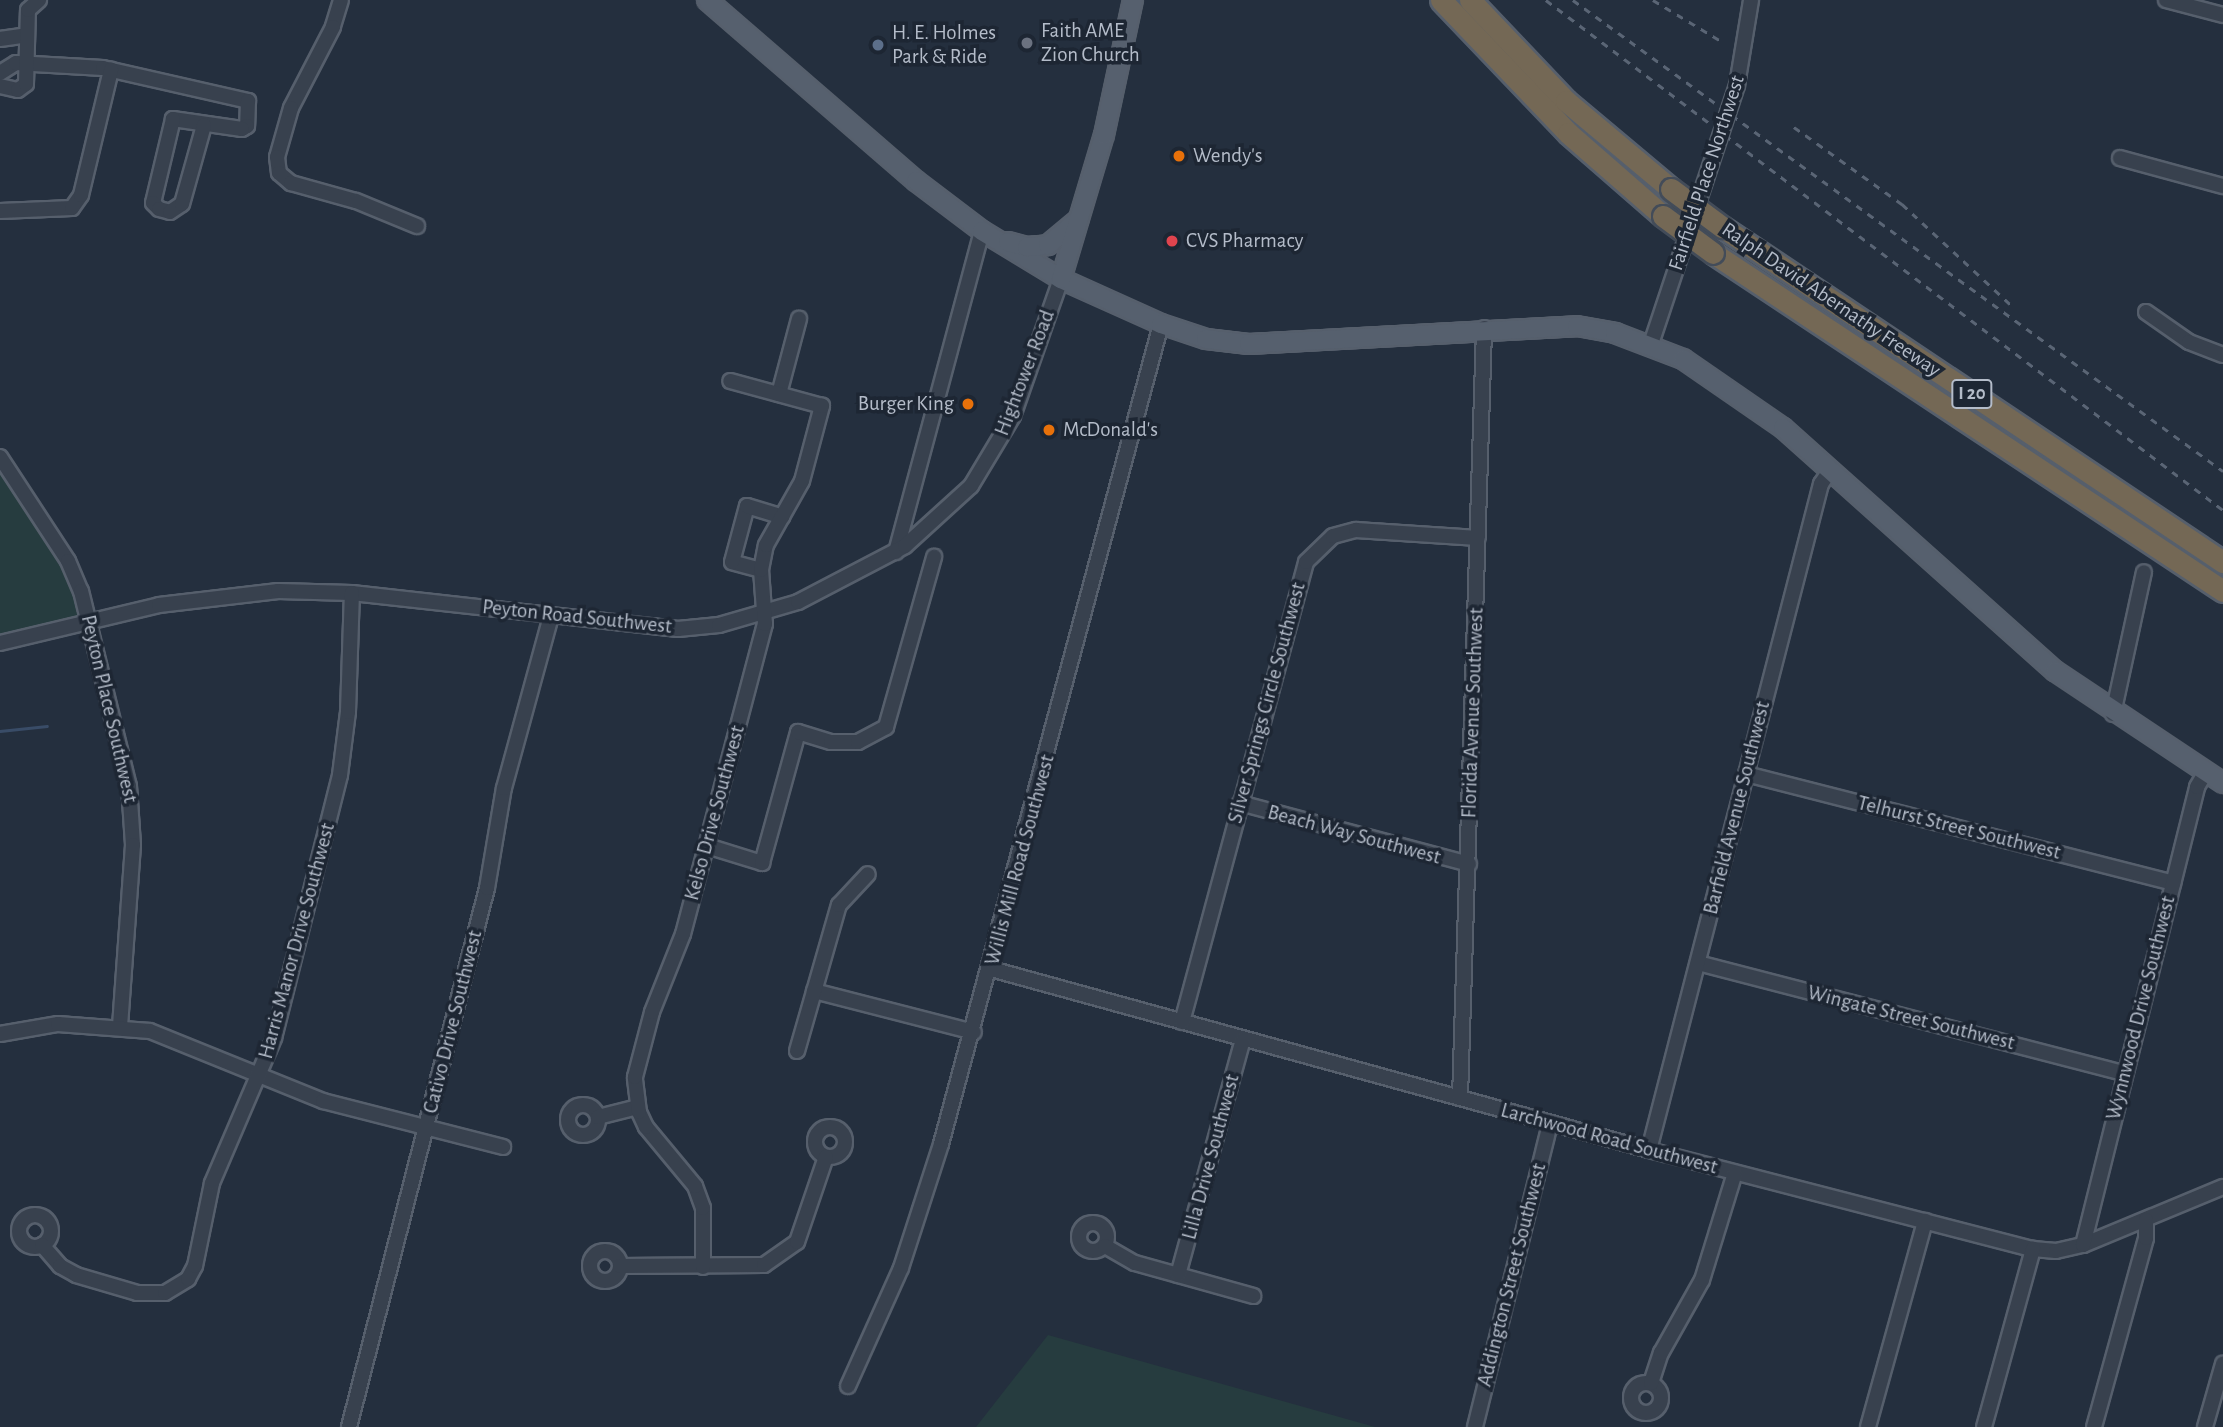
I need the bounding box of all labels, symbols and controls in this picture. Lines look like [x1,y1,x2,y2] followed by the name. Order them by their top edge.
[1041,18,1140,68] place label: Faith AME Zion Church
[892,20,996,70] place label: H. E. Holmes Park & Ride
[1019,35,1035,51] marker: Faith AME Zion Church
[870,37,886,53] marker: H. E. Holmes Park & Ride
[1663,72,1751,274] street label: Fairfield Place Northwest
[1193,143,1262,169] place label: Wendy's
[1171,148,1187,164] marker: Wendy's
[1717,217,1945,383] street label: Ralph David Abernathy Freeway
[1186,228,1303,254] place label: CVS Pharmacy
[1164,233,1180,249] marker: CVS Pharmacy
[989,307,1061,439] street label: Hightower Road
[1951,378,1993,410] road number: I 20
[858,391,954,417] place label: Burger King
[960,396,976,412] marker: Burger King
[1063,417,1158,443] place label: McDonald's
[1041,422,1057,438] marker: McDonald's
[1223,580,1311,826] street label: Silver Springs Circle Southwest
[481,595,673,639] street label: Peyton Road Southwest
[1457,607,1489,819] street label: Florida Avenue Southwest
[75,613,143,805] street label: Peyton Place Southwest
[1698,699,1776,917] street label: Barfield Avenue Southwest
[679,723,751,903] street label: Kelso Drive Southwest
[980,752,1060,968] street label: Willis Mill Road Southwest
[1855,791,2063,865] street label: Telhurst Street Southwest
[1265,800,1443,870] street label: Beach Way Southwest
[253,820,341,1062] street label: Harris Manor Drive Southwest
[2101,893,2181,1123] street label: Wynnwood Drive Southwest
[418,928,488,1116] street label: Cativo Drive Southwest
[1805,980,2017,1056] street label: Wingate Street Southwest
[1177,1072,1245,1242] street label: Lilla Drive Southwest
[1498,1098,1720,1180] street label: Larchwood Road Southwest
[1472,1161,1552,1389] street label: Addington Street Southwest

